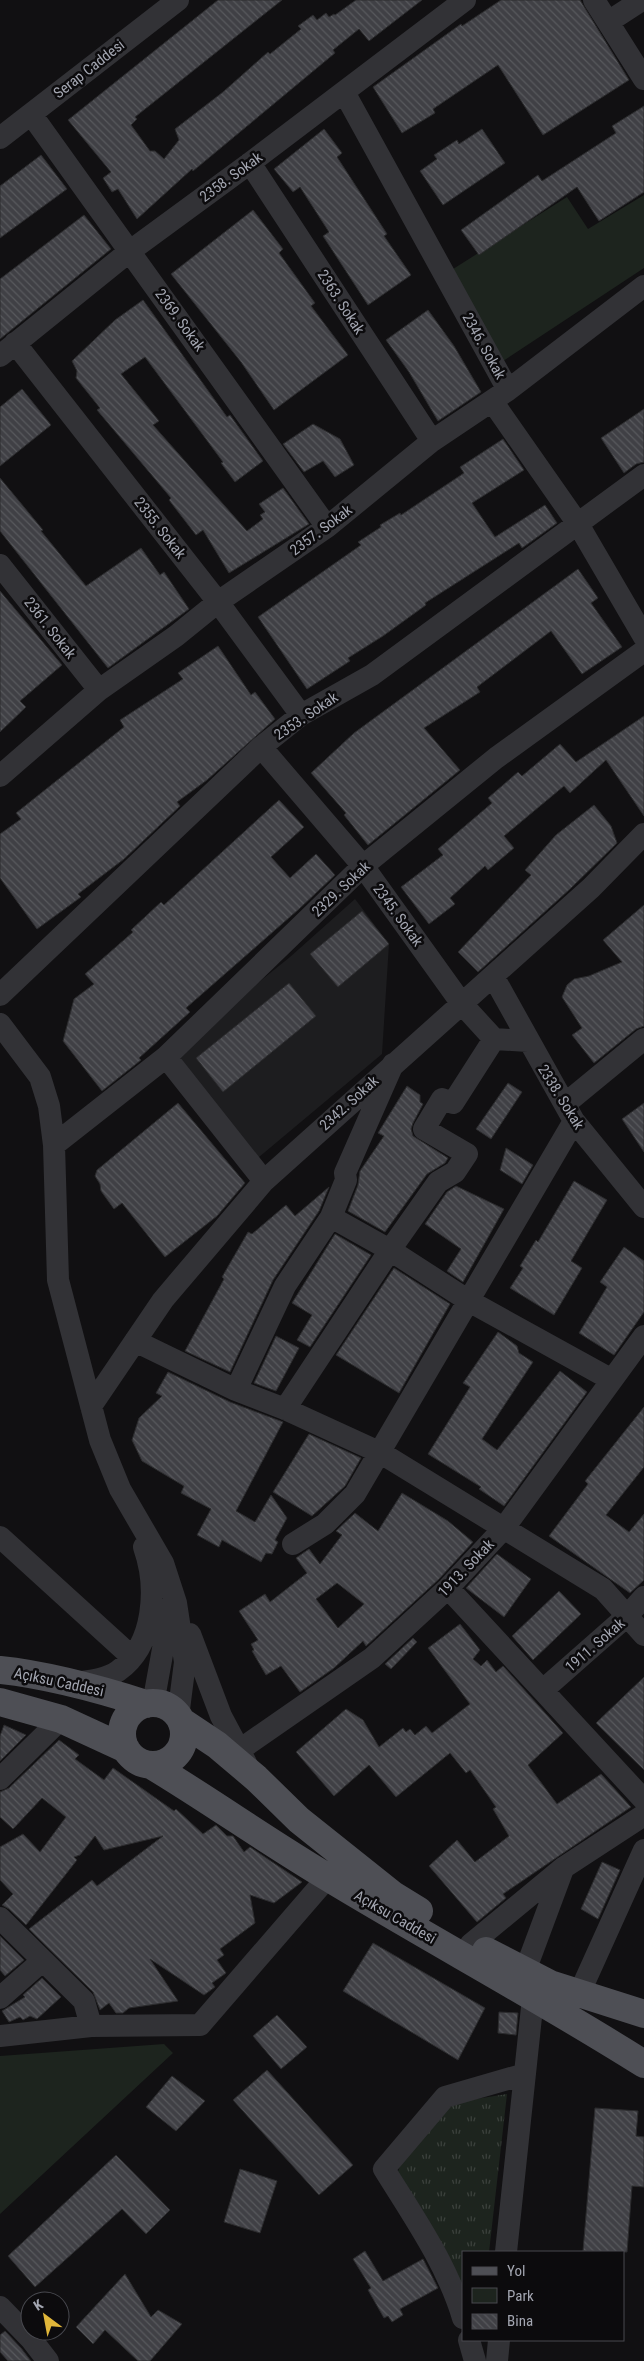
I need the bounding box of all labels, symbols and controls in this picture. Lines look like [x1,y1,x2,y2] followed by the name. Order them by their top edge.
[50,36,128,102] street label: Serap Caddesi
[196,148,266,206] street label: 2358. Sokak
[314,266,369,338] street label: 2363. Sokak
[151,285,209,355] street label: 2369. Sokak
[458,310,510,383] street label: 2346. Sokak
[130,494,190,563] street label: 2355. Sokak
[286,501,356,559] street label: 2357. Sokak
[20,594,80,663] street label: 2361. Sokak
[271,688,342,744] street label: 2353. Sokak
[308,857,374,920] street label: 2329. Sokak
[369,880,427,950] street label: 2345. Sokak
[534,1061,588,1133] street label: 2338. Sokak
[316,1072,382,1134] street label: 2342. Sokak
[434,1535,498,1601] street label: 1913. Sokak
[562,1614,629,1676] street label: 1911. Sokak
[12,1664,106,1700] street label: Açıksu Caddesi
[351,1886,439,1948] street label: Açıksu Caddesi
[462,2251,624,2341] legend
[507,2262,525,2280] text: Yol
[507,2287,534,2305] text: Park
[20,2291,70,2341] north arrow
[31,2296,46,2314] text: K
[507,2312,533,2330] text: Bina

